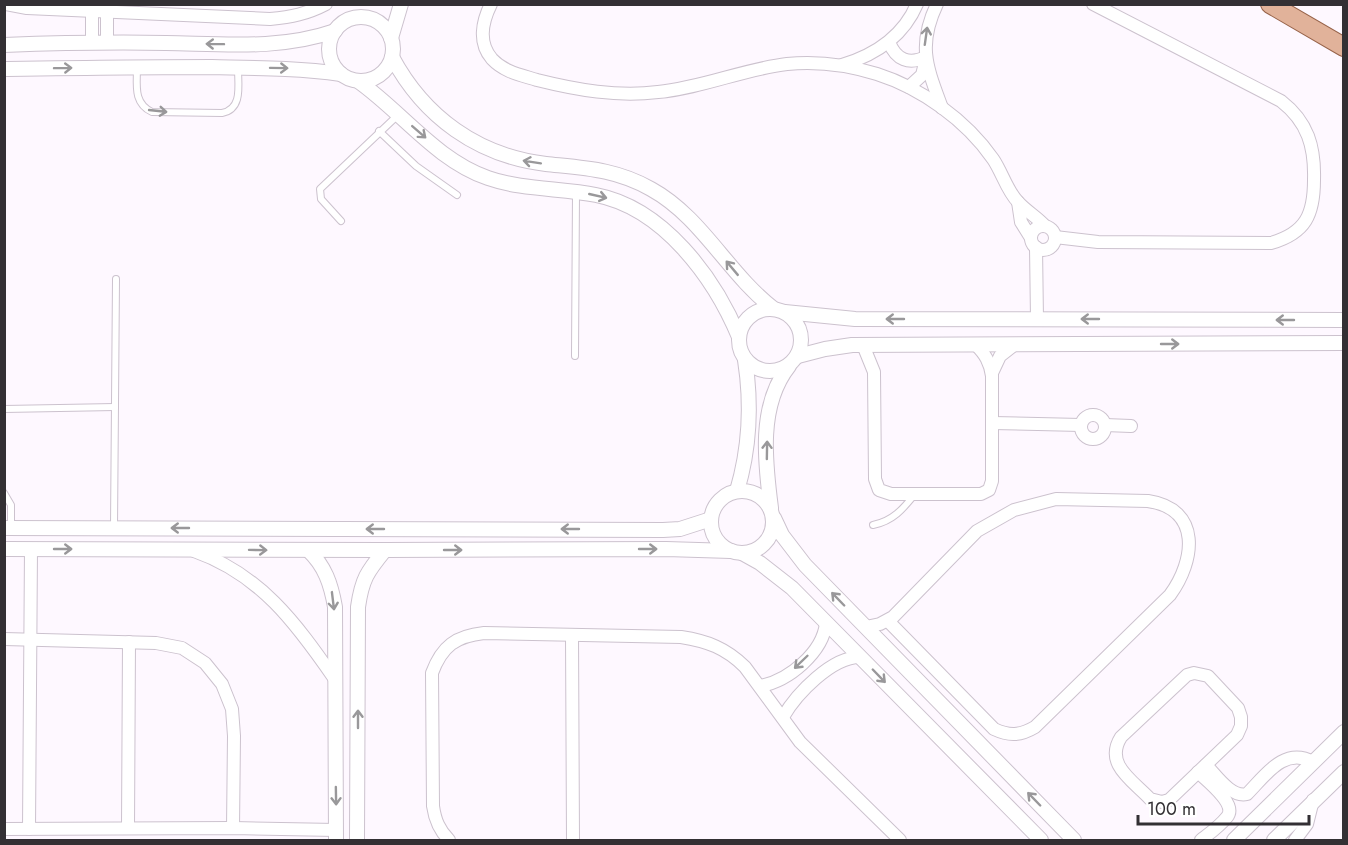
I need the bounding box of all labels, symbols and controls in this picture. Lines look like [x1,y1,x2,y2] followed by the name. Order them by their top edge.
[921,26,932,46] one-way arrow
[206,38,226,50] one-way arrow
[52,62,72,74] one-way arrow
[268,62,288,74] one-way arrow
[148,106,167,117] one-way arrow
[411,125,426,139] one-way arrow
[523,156,543,167] one-way arrow
[587,191,607,202] one-way arrow
[725,261,739,276] one-way arrow
[886,313,906,325] one-way arrow
[1081,313,1101,325] one-way arrow
[1276,314,1296,326] one-way arrow
[1160,338,1180,350] one-way arrow
[761,441,772,461] one-way arrow
[171,522,191,534] one-way arrow
[366,523,386,535] one-way arrow
[561,523,581,535] one-way arrow
[52,543,72,555] one-way arrow
[637,543,657,555] one-way arrow
[247,544,267,556] one-way arrow
[442,544,462,556] one-way arrow
[328,590,339,610] one-way arrow
[831,592,846,607] one-way arrow
[794,655,809,669] one-way arrow
[871,668,886,683] one-way arrow
[352,710,364,730] one-way arrow
[330,785,341,805] one-way arrow
[1138,788,1309,826] scale bar
[1026,791,1041,806] one-way arrow
[1147,796,1196,822] text: 100 m

